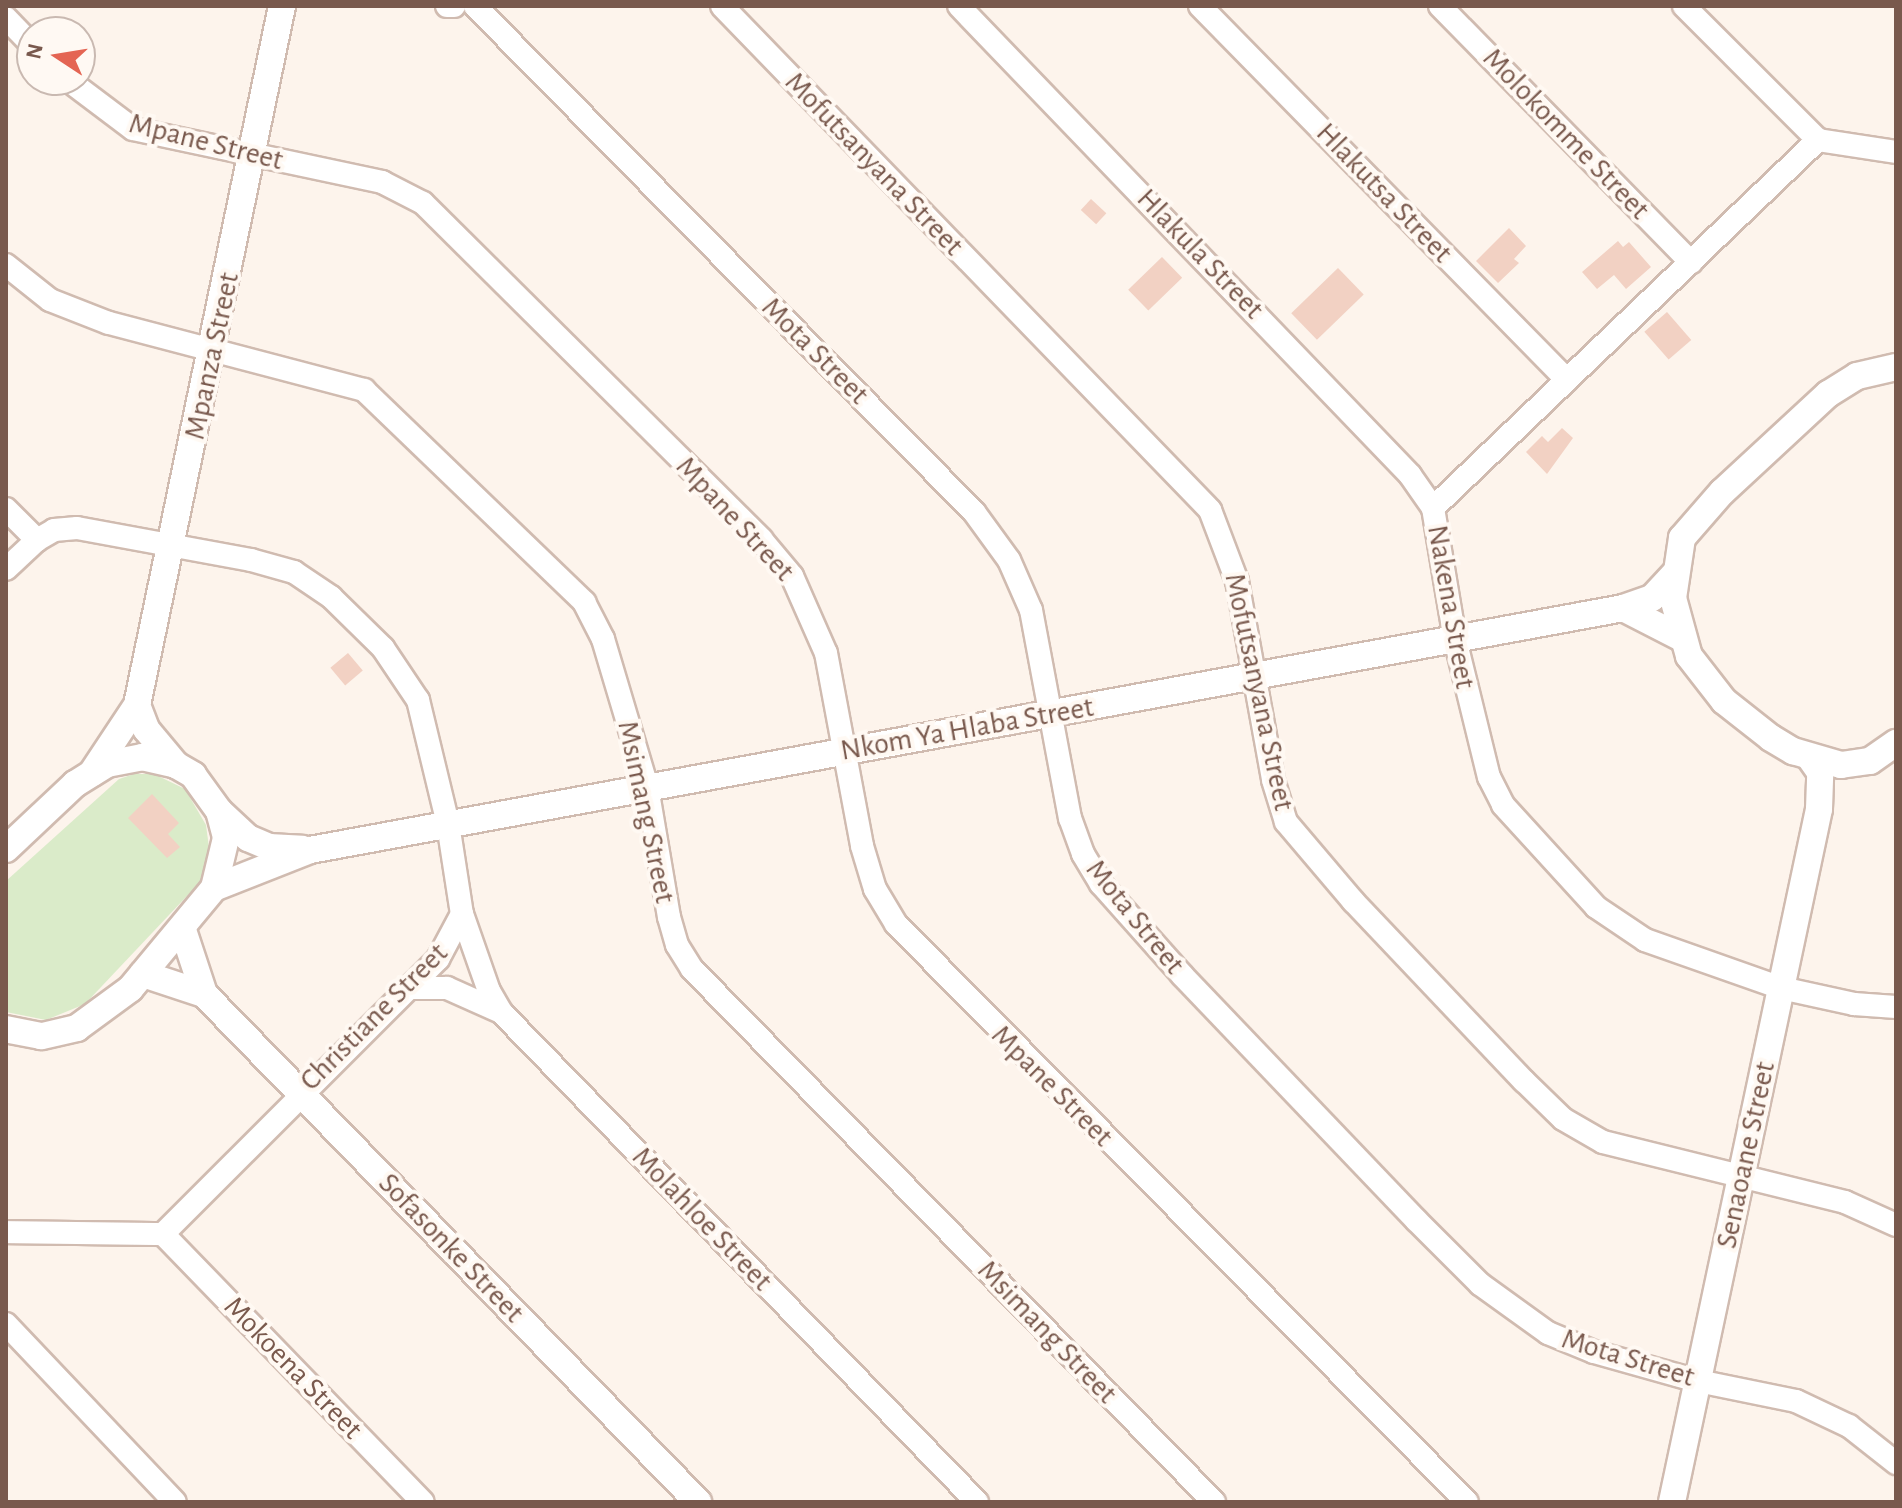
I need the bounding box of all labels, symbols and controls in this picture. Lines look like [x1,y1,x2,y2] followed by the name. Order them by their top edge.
[16,16,96,96] north arrow
[1475,41,1657,227] street label: Molokomme Street
[22,42,47,61] text: N
[777,65,971,263] street label: Mofutsanyana Street
[125,105,287,179] street label: Mpane Street
[1308,115,1460,271] street label: Hlakutsa Street
[1129,181,1271,327] street label: Hlakula Street
[177,269,247,443] street label: Mpanza Street
[754,290,876,412] street label: Mota Street
[668,449,802,589] street label: Mpane Street
[1419,522,1483,692] street label: Nakena Street
[1216,570,1302,814] street label: Mofutsanyana Street
[838,689,1096,769] street label: Nkom Ya Hlaba Street
[609,718,683,906] street label: Msimang Street
[1078,853,1192,981] street label: Mota Street
[293,936,455,1098] street label: Christiane Street
[984,1018,1120,1154] street label: Mpane Street
[1709,1058,1783,1252] street label: Senaoane Street
[624,1140,780,1298] street label: Molahloe Street
[371,1166,531,1330] street label: Sofasonke Street
[970,1253,1124,1411] street label: Msimang Street
[216,1289,370,1447] street label: Mokoena Street
[1557,1321,1699,1395] street label: Mota Street

